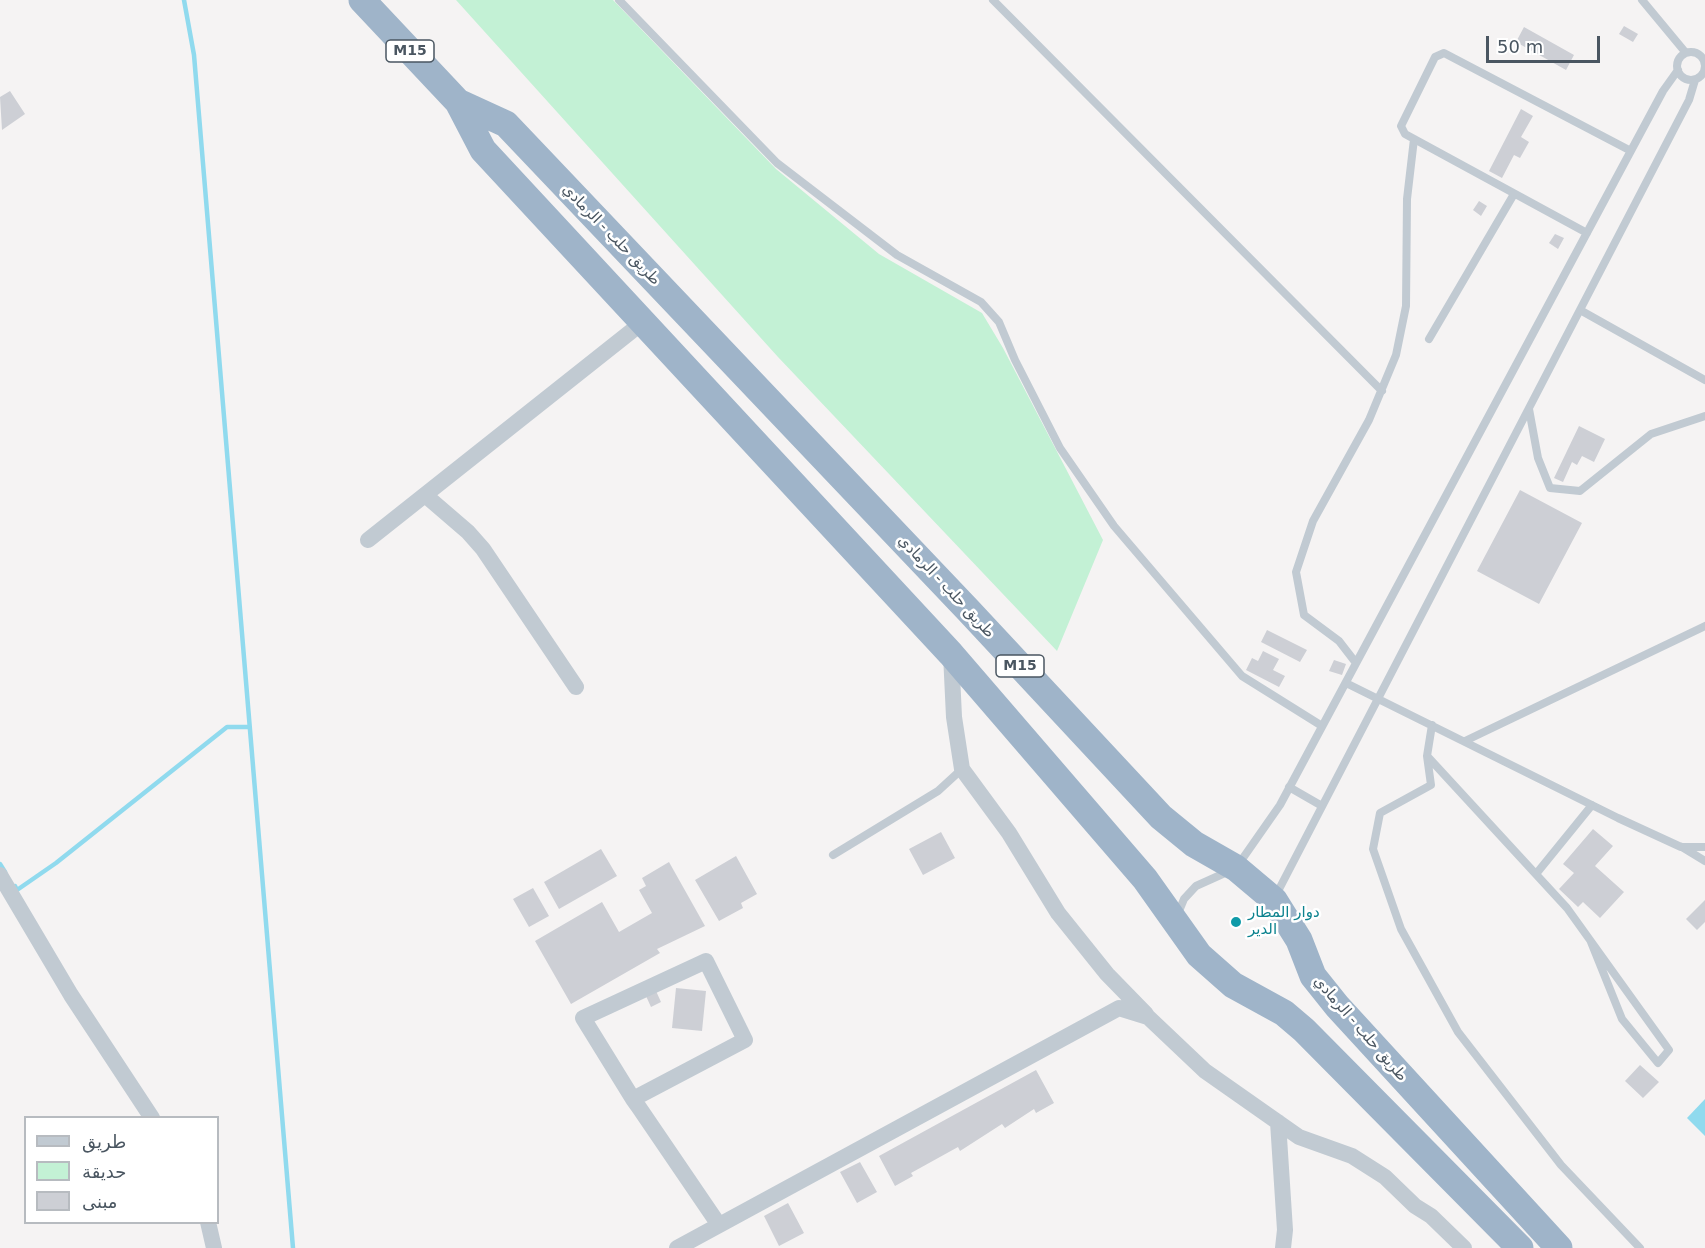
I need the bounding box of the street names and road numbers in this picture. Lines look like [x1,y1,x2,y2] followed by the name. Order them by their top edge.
[386,40,434,62] road number: M15
[558,181,664,289] street label: طريق حلب - الرمادي
[894,532,998,642] street label: طريق حلب - الرمادي
[996,655,1044,677] road number: M15
[1309,973,1411,1085] street label: طريق حلب - الرمادي

